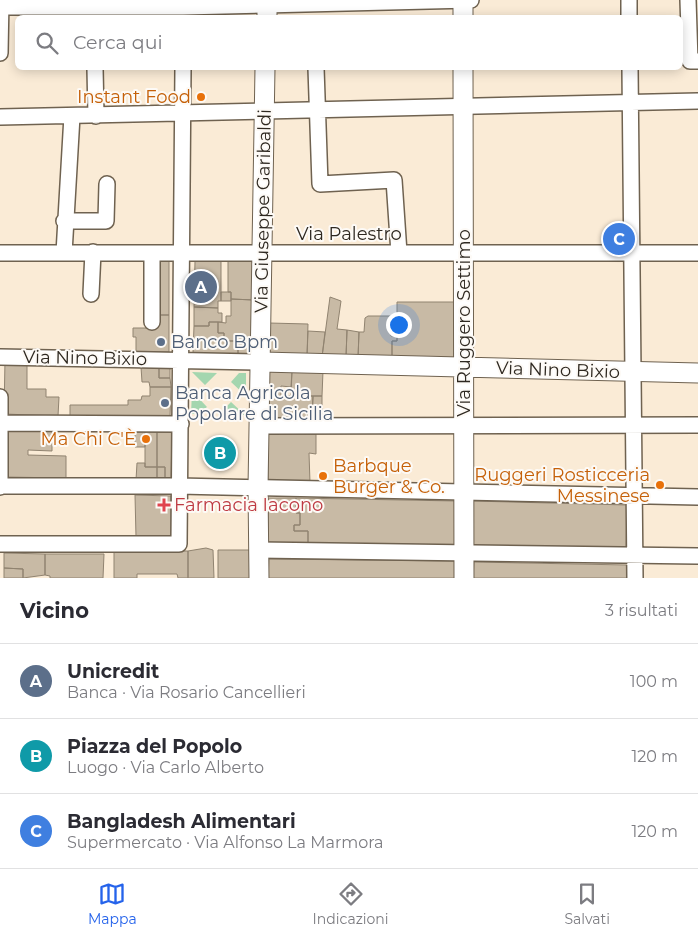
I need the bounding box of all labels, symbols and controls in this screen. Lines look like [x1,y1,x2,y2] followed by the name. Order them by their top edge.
[15,15,683,70] search box
[33,29,61,57] icon: search
[73,31,163,54] text: Cerca qui
[77,86,191,108] place label: Instant Food
[195,91,207,103] marker: Instant Food
[250,109,276,313] street label: Via Giuseppe Garibaldi
[603,220,635,258] pin: C
[296,223,402,245] street label: Via Palestro
[453,229,475,417] street label: Via Ruggero Settimo
[185,268,217,306] pin: A
[386,312,412,338] your location
[171,331,278,353] place label: Banco Bpm
[155,336,167,348] marker: Banco Bpm
[23,346,147,370] street label: Via Nino Bixio
[496,357,620,383] street label: Via Nino Bixio
[175,382,333,425] place label: Banca Agricola Popolare di Sicilia
[159,397,171,409] marker: Banca Agricola Popolare di Sicilia
[41,428,136,450] place label: Ma Chi C'È
[140,433,152,445] marker: Ma Chi C'È
[204,434,236,472] pin: B
[333,455,445,498] place label: Barbque Burger & Co.
[474,464,650,507] place label: Ruggeri Rosticceria Messinese
[317,470,329,482] marker: Barbque Burger & Co.
[654,479,666,491] marker: Ruggeri Rosticceria Messinese
[174,494,323,516] place label: Farmacia Iacono
[158,499,170,511] marker: Farmacia Iacono
[20,598,89,623] text: Vicino
[605,601,678,620] text: 3 risultati
[67,660,159,683] text: Unicredit
[30,672,42,691] text: A
[630,672,678,691] text: 100 m
[67,683,306,702] text: Banca · Via Rosario Cancellieri
[67,735,242,758] text: Piazza del Popolo
[30,747,42,766] text: B
[631,747,678,766] text: 120 m
[67,758,264,777] text: Luogo · Via Carlo Alberto
[67,810,296,833] text: Bangladesh Alimentari
[30,822,42,841] text: C
[631,822,678,841] text: 120 m
[67,833,383,852] text: Supermercato · Via Alfonso La Marmora
[88,880,137,928] tab: Mappa
[313,880,389,928] tab: Indicazioni
[564,880,610,928] tab: Salvati

